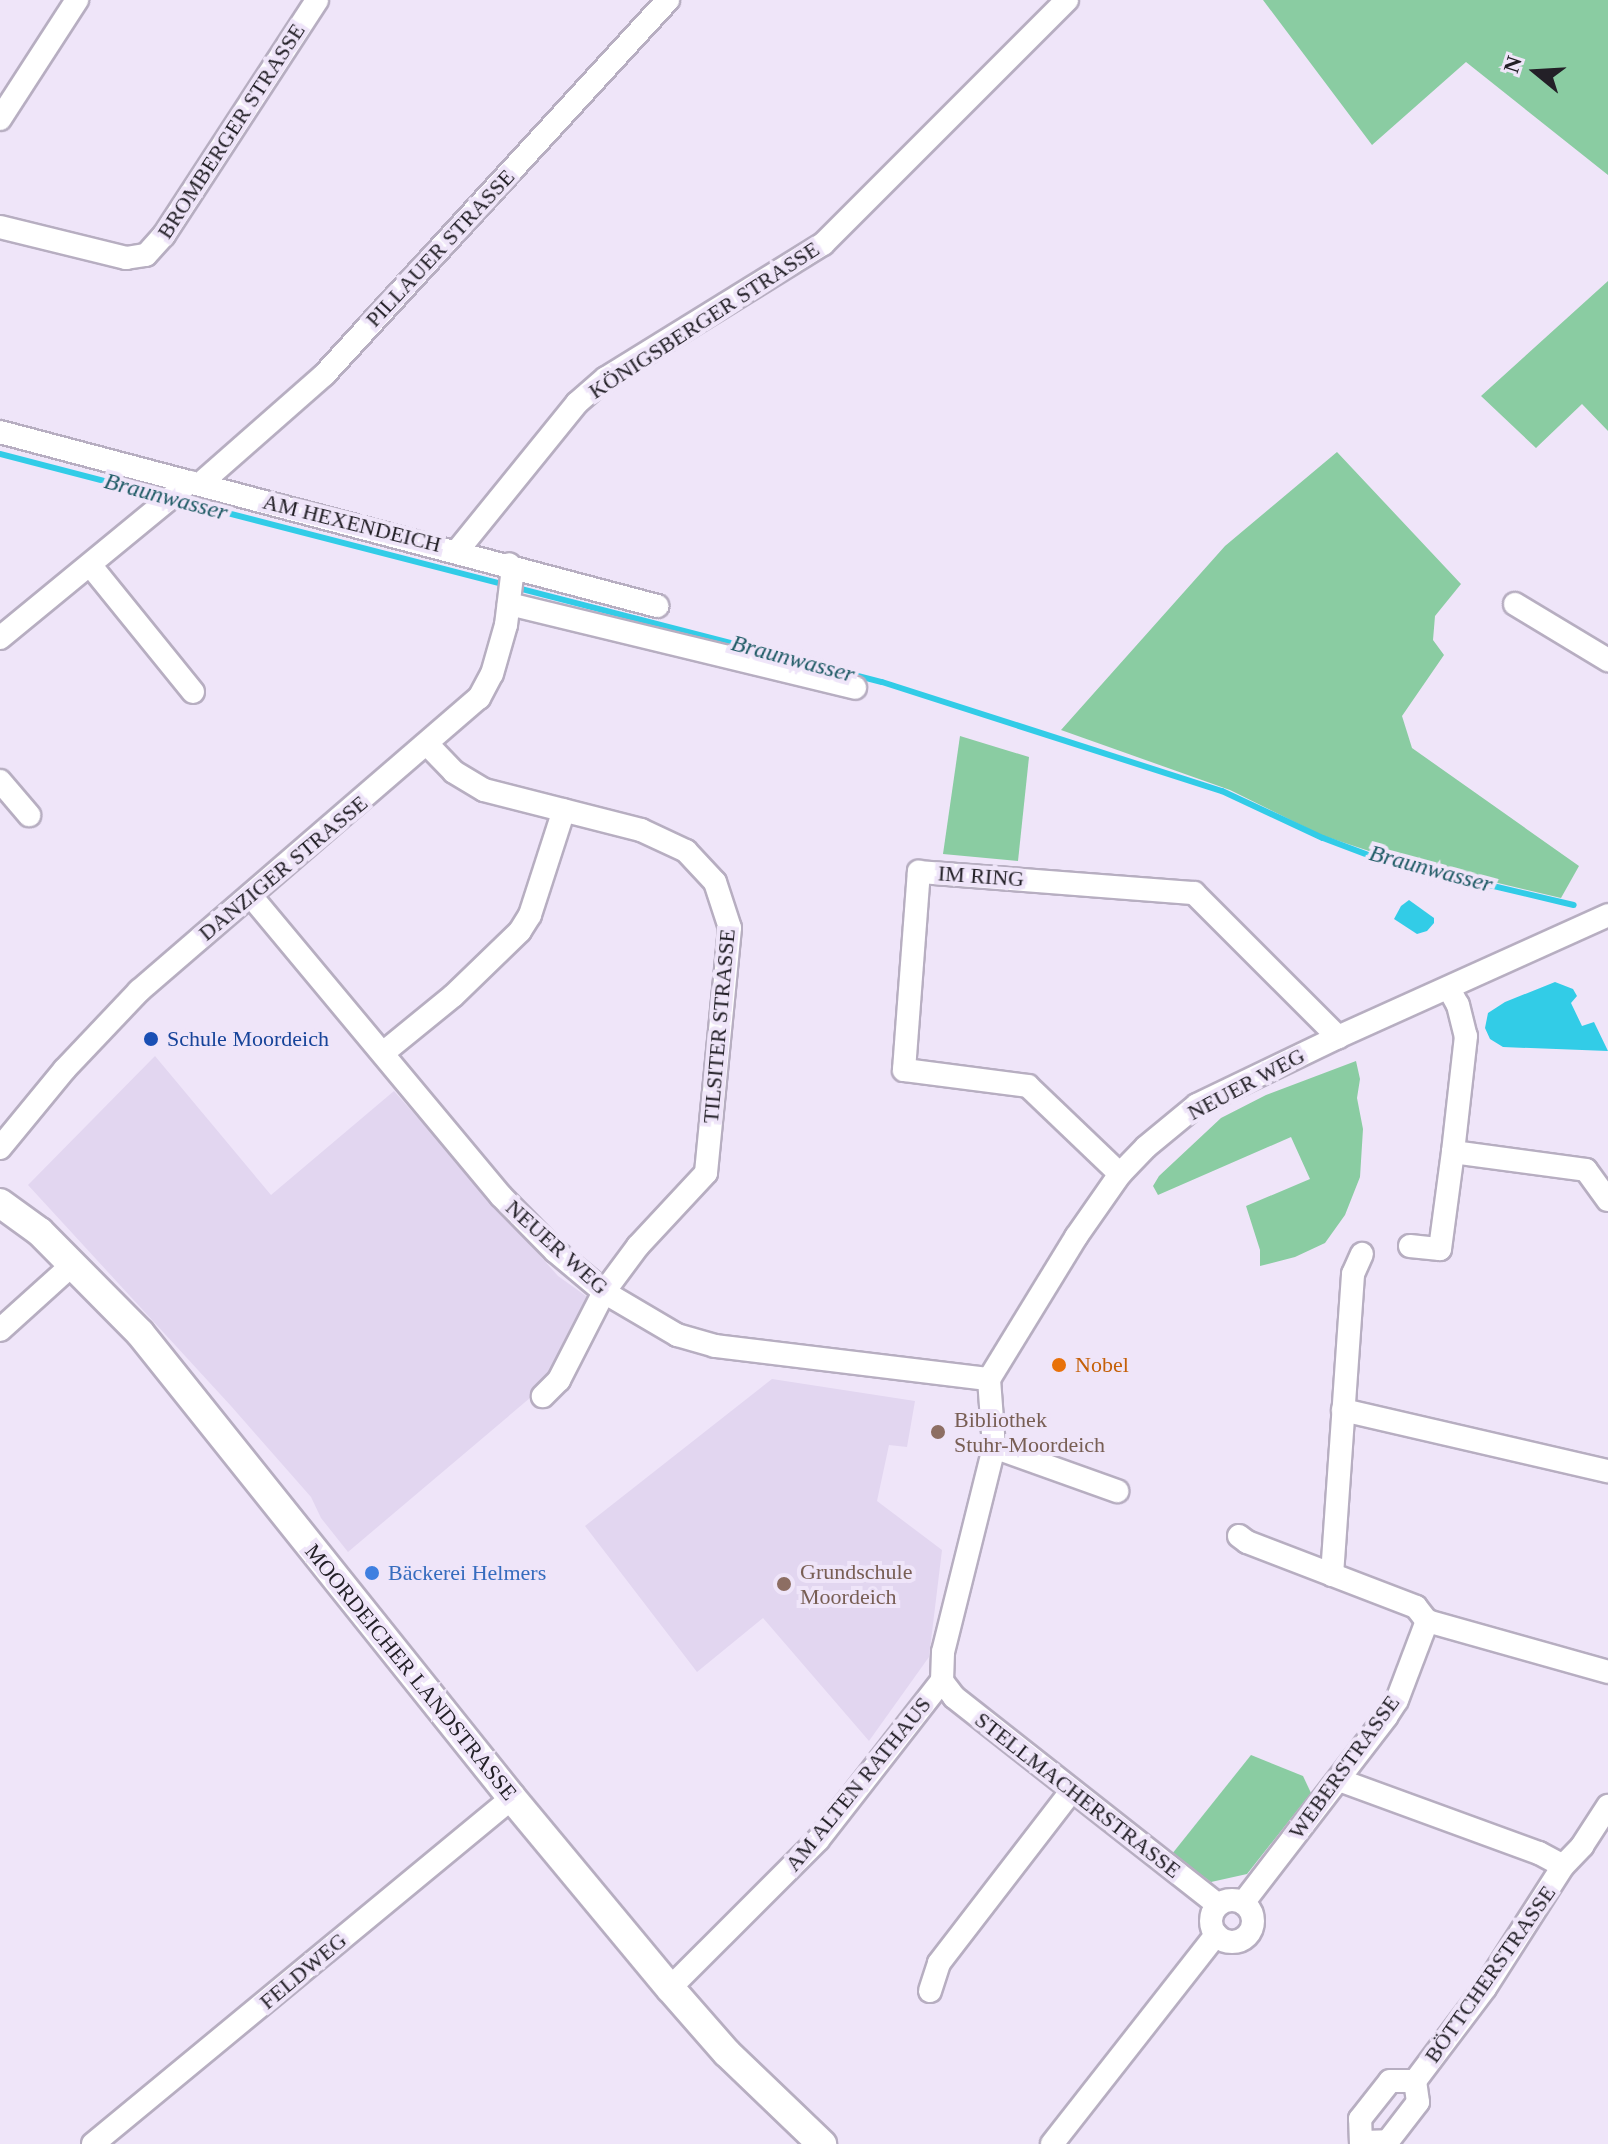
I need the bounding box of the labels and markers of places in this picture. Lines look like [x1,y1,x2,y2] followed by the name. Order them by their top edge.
[167,1026,329,1052] place label: Schule Moordeich
[142,1030,160,1048] marker: Schule Moordeich
[1075,1352,1129,1378] place label: Nobel
[1050,1356,1068,1374] marker: Nobel
[954,1406,1105,1458] place label: Bibliothek Stuhr-Moordeich
[929,1423,947,1441] marker: Bibliothek Stuhr-Moordeich
[800,1558,912,1610] place label: Grundschule Moordeich
[388,1560,546,1586] place label: Bäckerei Helmers
[363,1564,381,1582] marker: Bäckerei Helmers
[775,1575,793,1593] marker: Grundschule Moordeich

